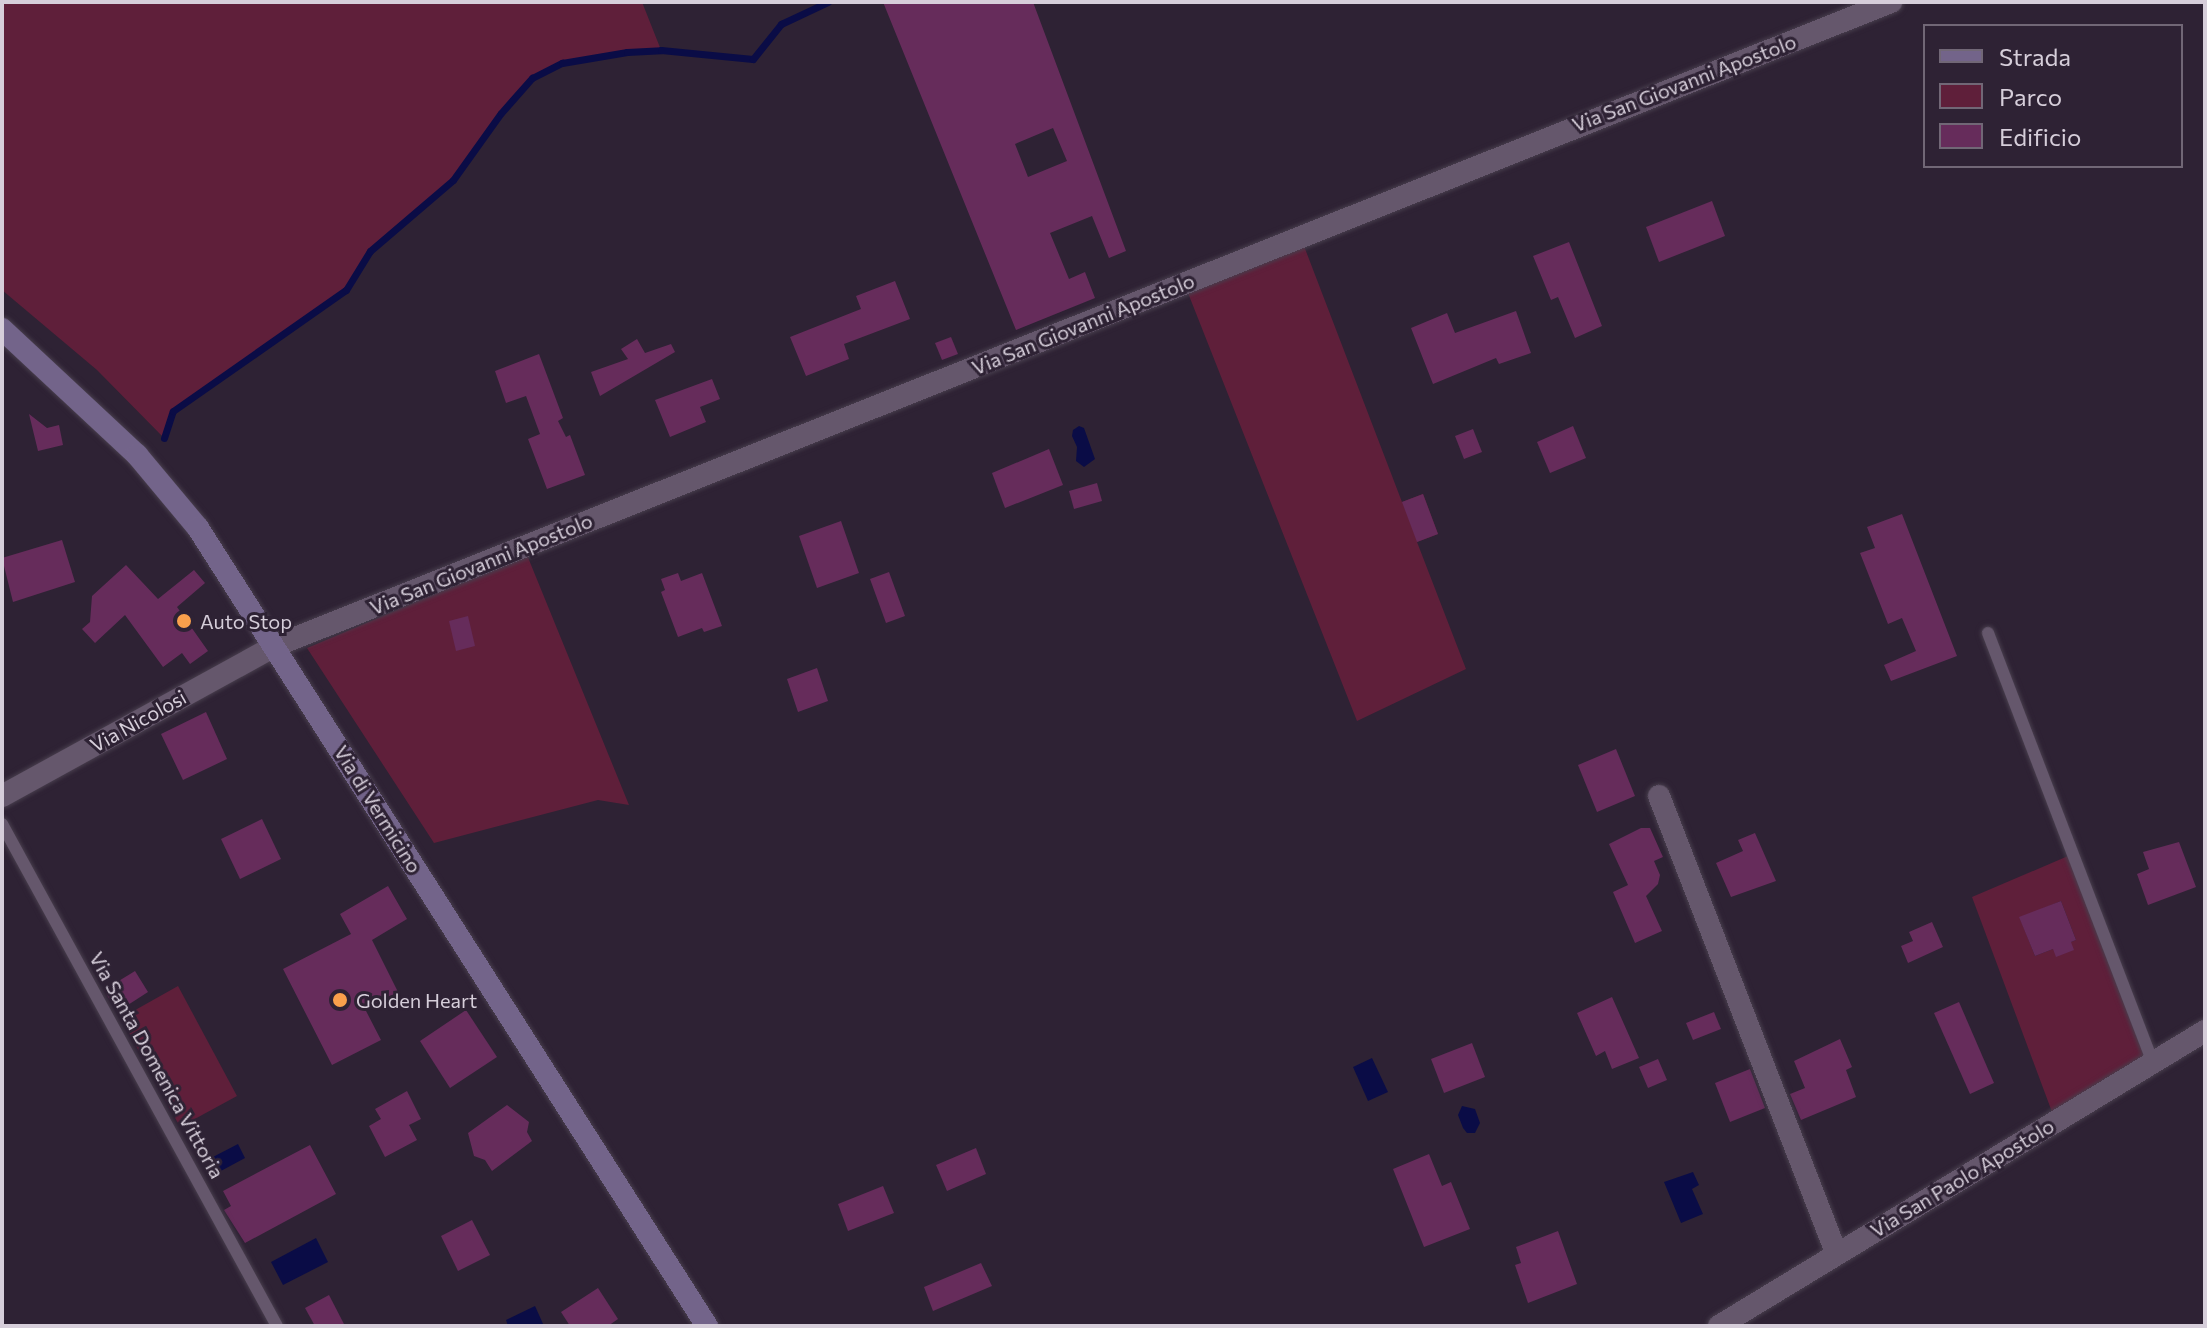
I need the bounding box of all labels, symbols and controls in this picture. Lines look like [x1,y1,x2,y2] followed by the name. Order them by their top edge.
[1923,24,2183,168] legend
[1569,29,1799,137] street label: Via San Giovanni Apostolo
[1999,42,2071,71] text: Strada
[1999,82,2062,111] text: Parco
[1999,122,2081,151] text: Edificio
[968,268,1198,380] street label: Via San Giovanni Apostolo
[366,508,596,620] street label: Via San Giovanni Apostolo
[200,609,292,633] place label: Auto Stop
[175,612,193,630] marker: Auto Stop
[86,685,190,757] street label: Via Nicolosi
[329,741,427,877] street label: Via di Vermicino
[85,947,229,1183] street label: Via Santa Domenica Vittoria
[356,988,477,1012] place label: Golden Heart
[331,991,349,1009] marker: Golden Heart
[1866,1114,2058,1242] street label: Via San Paolo Apostolo

